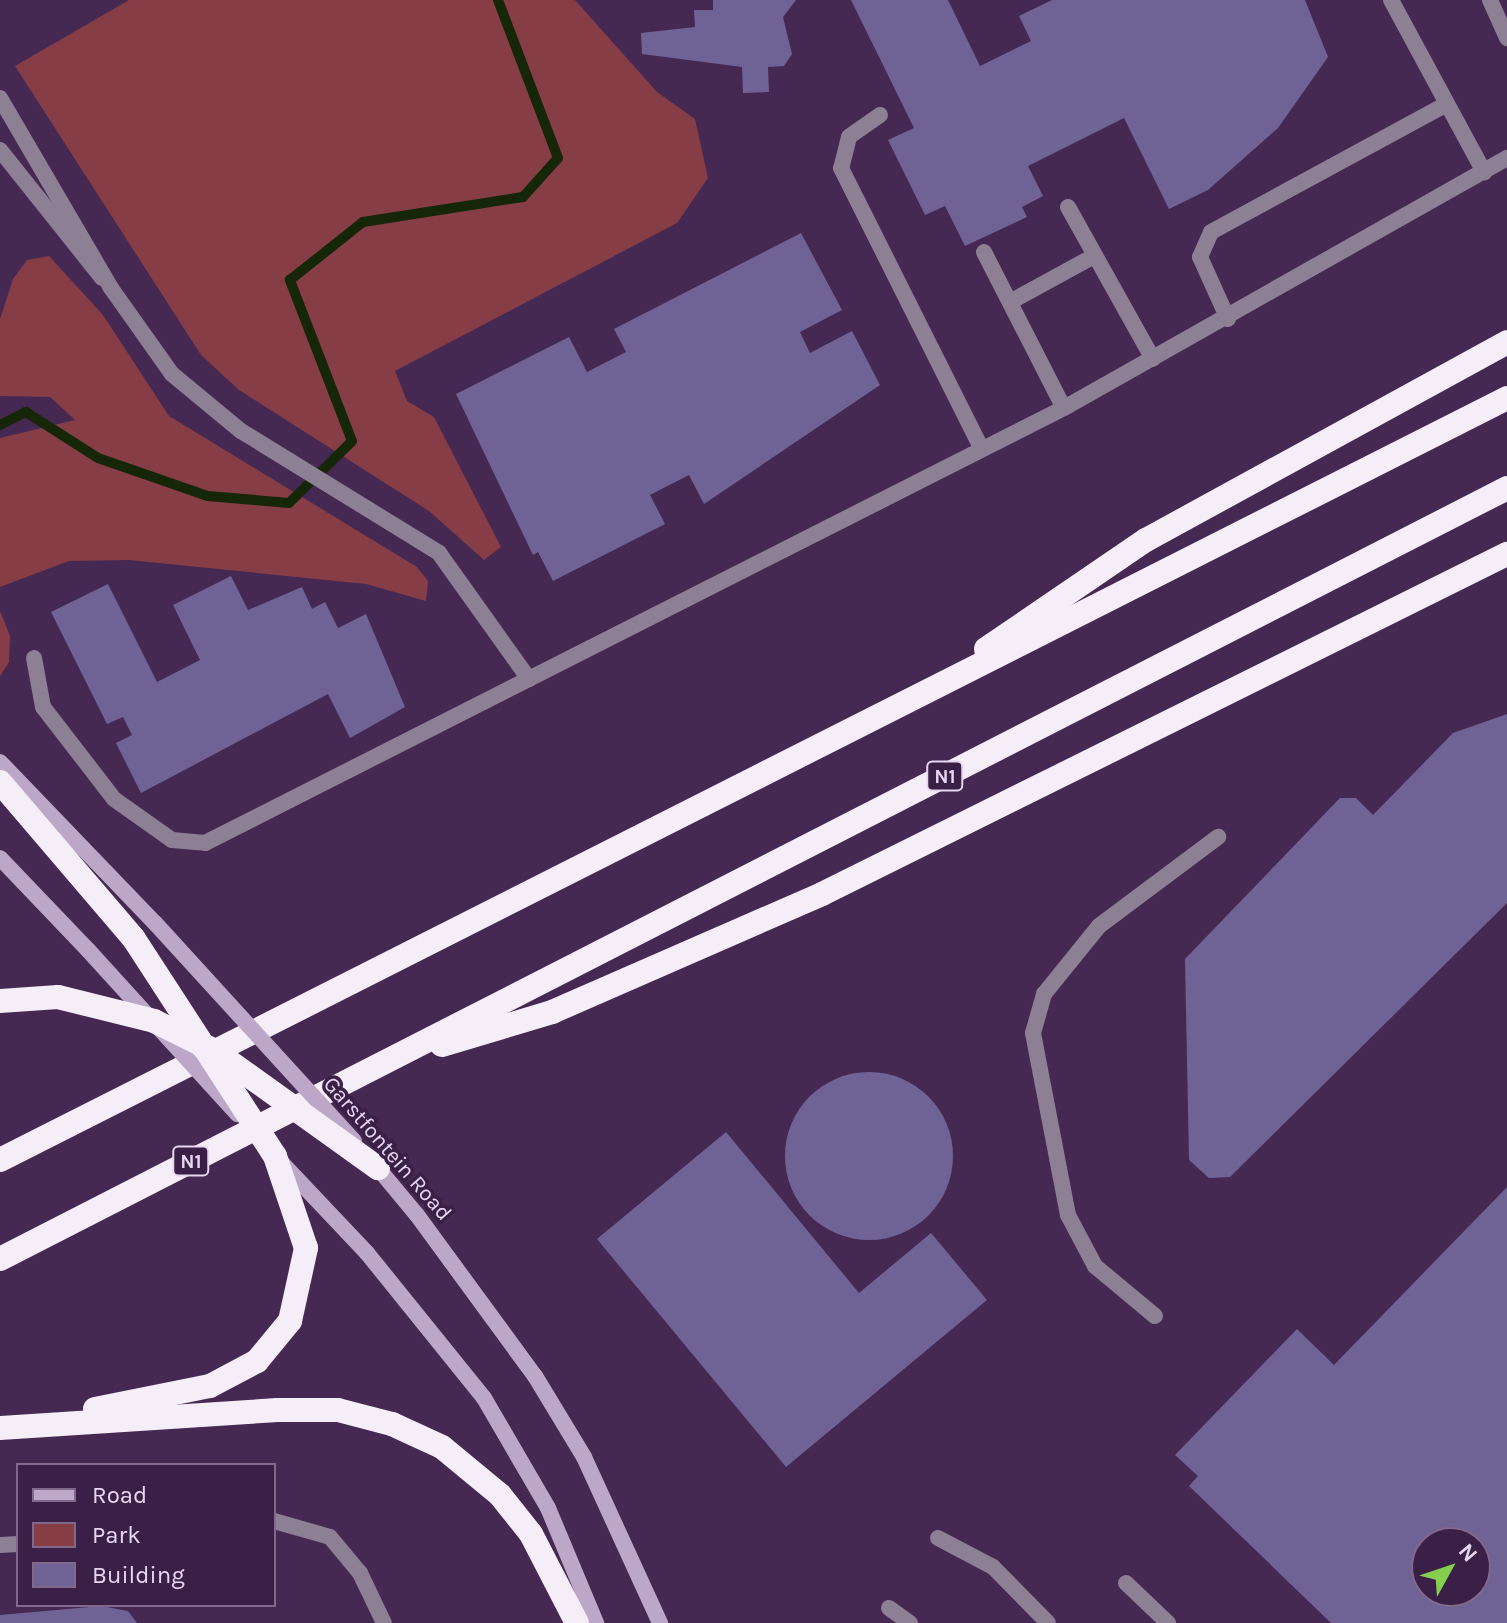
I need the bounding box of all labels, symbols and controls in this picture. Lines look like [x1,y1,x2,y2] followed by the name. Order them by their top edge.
[925,760,965,792] road number: N1
[317,1072,457,1226] street label: Garstfontein Road
[171,1145,211,1177] road number: N1
[16,1463,276,1607] legend
[92,1481,147,1509] text: Road
[92,1521,141,1549] text: Park
[1411,1527,1491,1607] north arrow
[1453,1538,1483,1567] text: N
[92,1561,185,1589] text: Building

